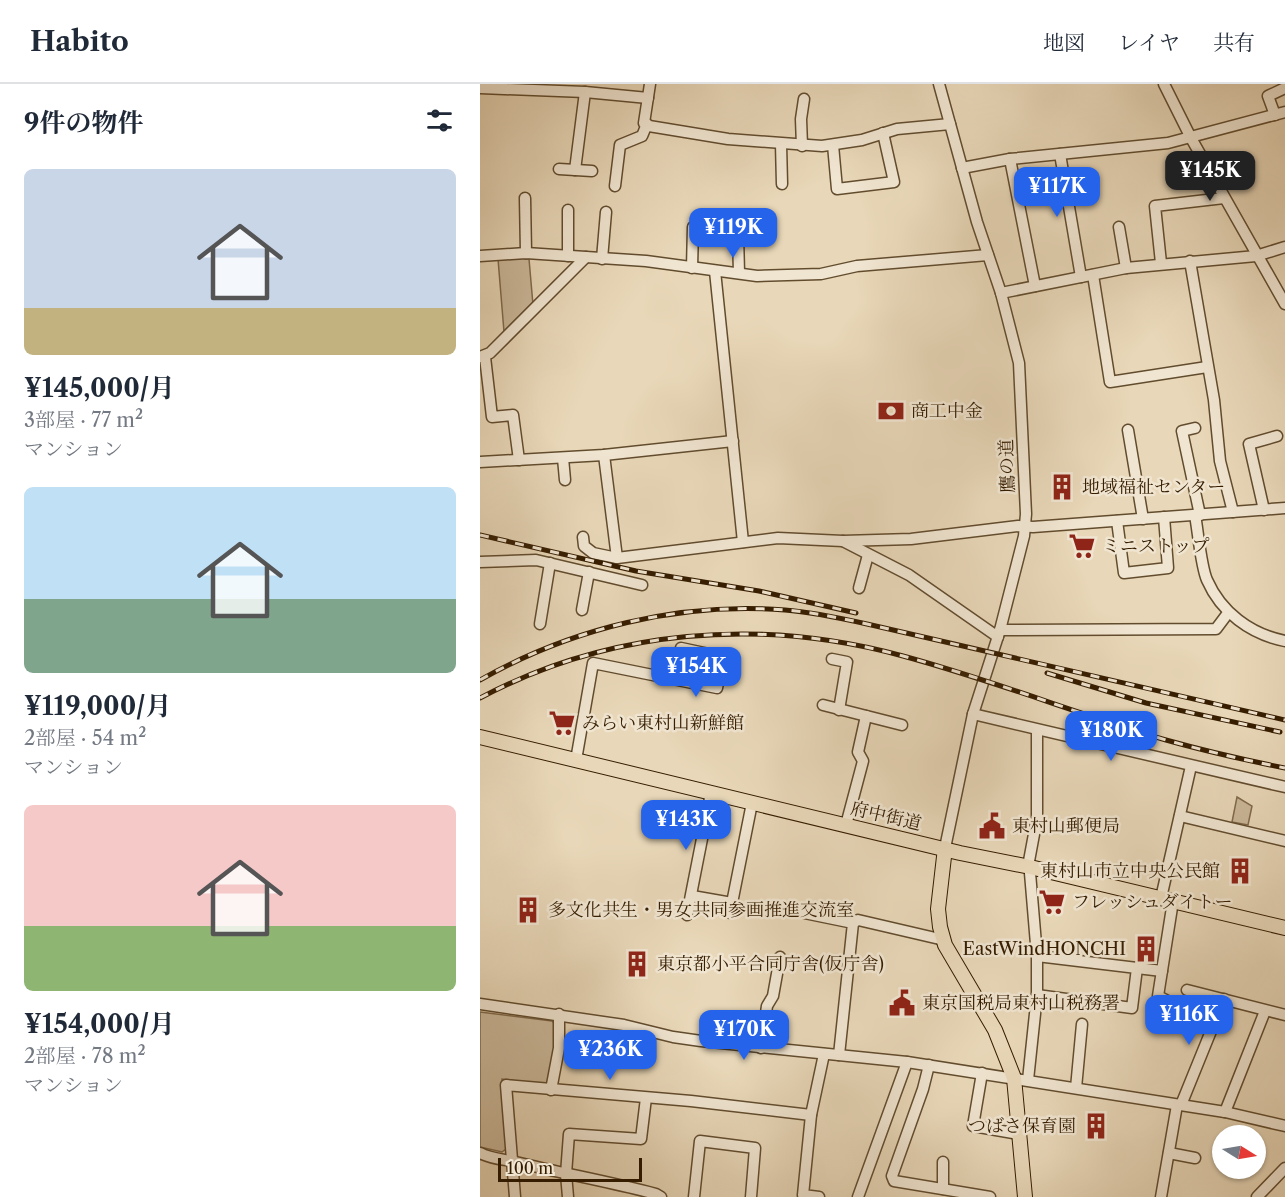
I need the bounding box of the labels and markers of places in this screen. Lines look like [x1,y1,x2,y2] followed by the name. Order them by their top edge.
[1168,151,1252,202] pin: ¥145K
[1015,167,1099,218] pin: ¥117K
[691,208,775,259] pin: ¥119K
[876,396,906,426] bank icon: 商工中金
[911,400,983,422] place label: 商工中金
[1047,472,1077,502] building icon: 地域福祉センター
[1082,476,1225,498] place label: 地域福祉センター
[1067,531,1097,561] supermarket icon: ミニストップ
[1102,535,1209,557] place label: ミニストップ
[654,647,738,698] pin: ¥154K
[547,708,577,738] supermarket icon: みらい東村山新鮮館
[1069,711,1153,762] pin: ¥180K
[582,712,744,734] place label: みらい東村山新鮮館
[644,800,728,851] pin: ¥143K
[977,811,1007,841] public building icon: 東村山郵便局
[1012,815,1120,837] place label: 東村山郵便局
[1225,856,1255,886] building icon: 東村山市立中央公民館
[1040,860,1220,882] place label: 東村山市立中央公民館
[1037,887,1067,917] supermarket icon: フレッシュダイトー
[1072,891,1232,913] place label: フレッシュダイトー
[513,895,543,925] building icon: 多文化共生・男女共同参画推進交流室
[548,899,854,921] place label: 多文化共生・男女共同参画推進交流室
[1131,934,1161,964] building icon: EastWindHONCHI
[963,938,1126,960] place label: EastWindHONCHI
[622,949,652,979] building icon: 東京都小平合同庁舎(仮庁舎)
[657,953,884,975] place label: 東京都小平合同庁舎(仮庁舎)
[887,988,917,1018] public building icon: 東京国税局東村山税務署
[922,992,1120,1014] place label: 東京国税局東村山税務署
[1147,995,1231,1046] pin: ¥116K
[702,1010,786,1061] pin: ¥170K
[568,1030,652,1081] pin: ¥236K
[1081,1111,1111,1141] building icon: つばさ保育園
[968,1115,1076,1137] place label: つばさ保育園

